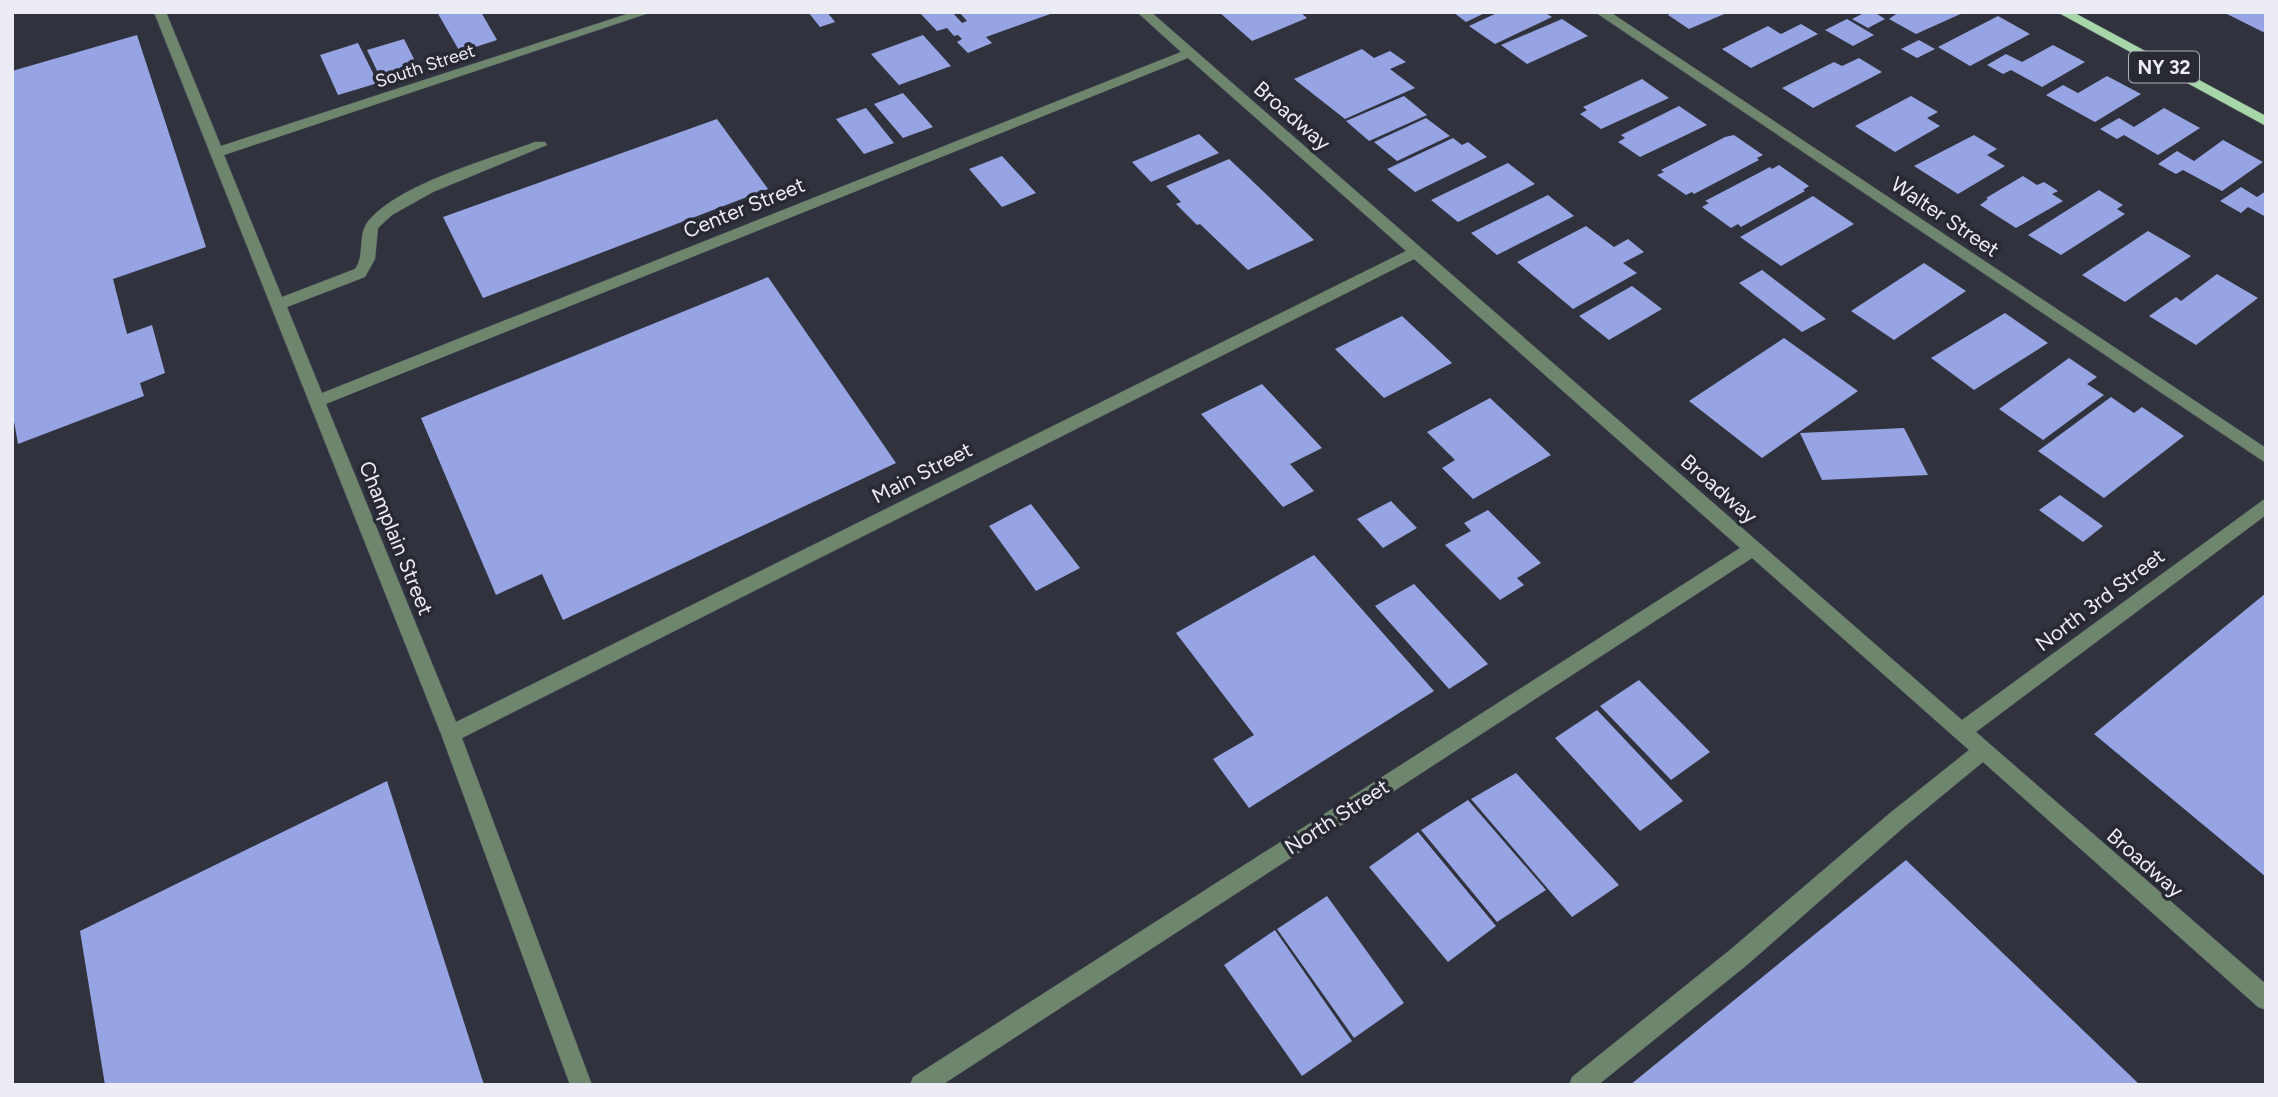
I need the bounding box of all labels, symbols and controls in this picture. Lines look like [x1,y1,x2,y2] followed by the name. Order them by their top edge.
[373,40,478,92] street label: South Street
[2129,52,2199,82] road number: NY 32
[1249,76,1336,156] street label: Broadway
[1886,171,2004,262] street label: Walter Street
[679,172,808,243] street label: Center Street
[868,437,976,508] street label: Main Street
[1676,449,1763,529] street label: Broadway
[354,457,439,618] street label: Champlain Street
[2030,543,2169,656] street label: North 3rd Street
[1280,774,1394,860] street label: North Street
[2102,823,2189,903] street label: Broadway

